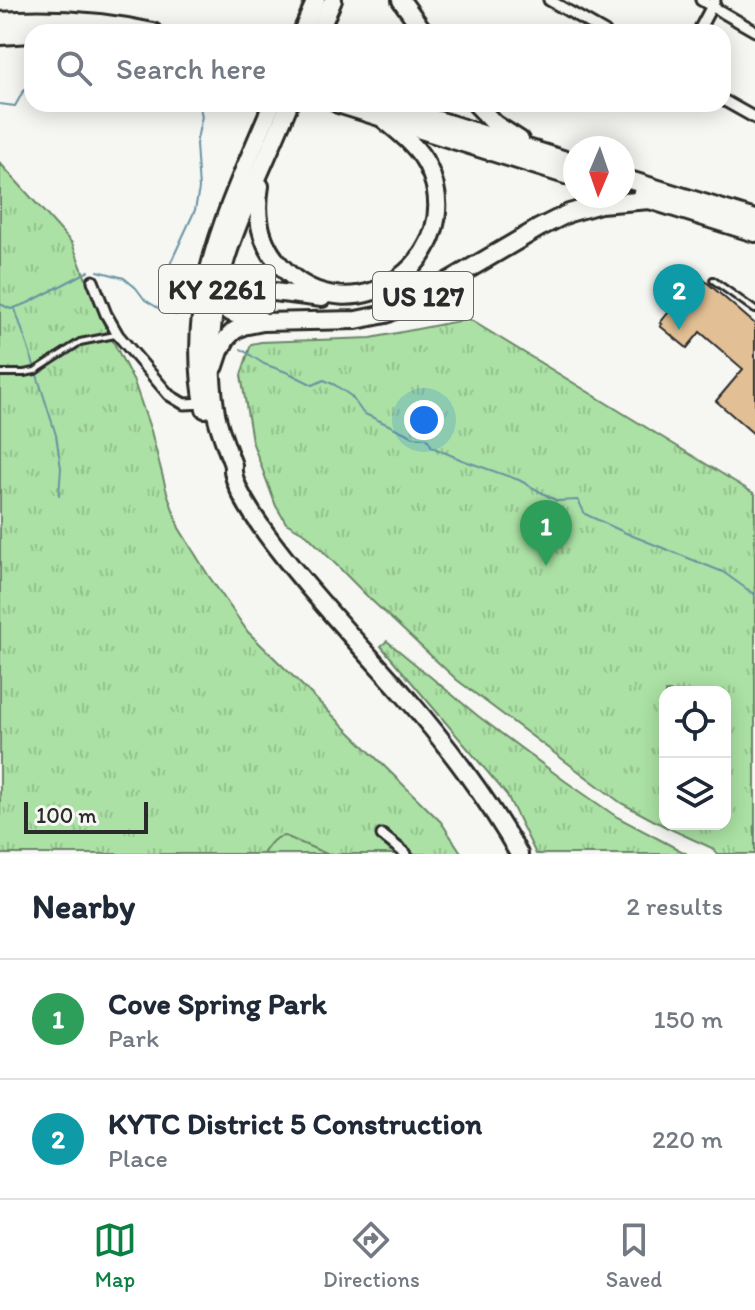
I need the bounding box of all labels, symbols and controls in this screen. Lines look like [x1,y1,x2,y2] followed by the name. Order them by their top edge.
[24,24,731,112] search box
[52,46,96,90] icon: search
[116,50,266,87] text: Search here
[563,136,635,208] north arrow
[653,264,705,330] pin: 2
[159,265,275,313] road number: KY 2261
[373,272,473,320] road number: US 127
[404,400,444,440] your location
[520,500,572,566] pin: 1
[659,686,731,830] map controls
[659,686,731,758] button: locate
[659,758,731,830] button: layers
[24,798,148,834] scale bar
[36,802,97,829] text: 100 m
[32,886,135,927] text: Nearby
[626,890,723,922] text: 2 results
[108,985,327,1022] text: Cove Spring Park
[52,1003,64,1035] text: 1
[654,1003,723,1035] text: 150 m
[108,1022,159,1054] text: Park
[108,1105,482,1142] text: KYTC District 5 Construction
[51,1123,65,1155] text: 2
[652,1123,723,1155] text: 220 m
[108,1142,168,1174] text: Place
[93,1218,137,1293] tab: Map
[323,1218,420,1293] tab: Directions
[606,1218,662,1293] tab: Saved

